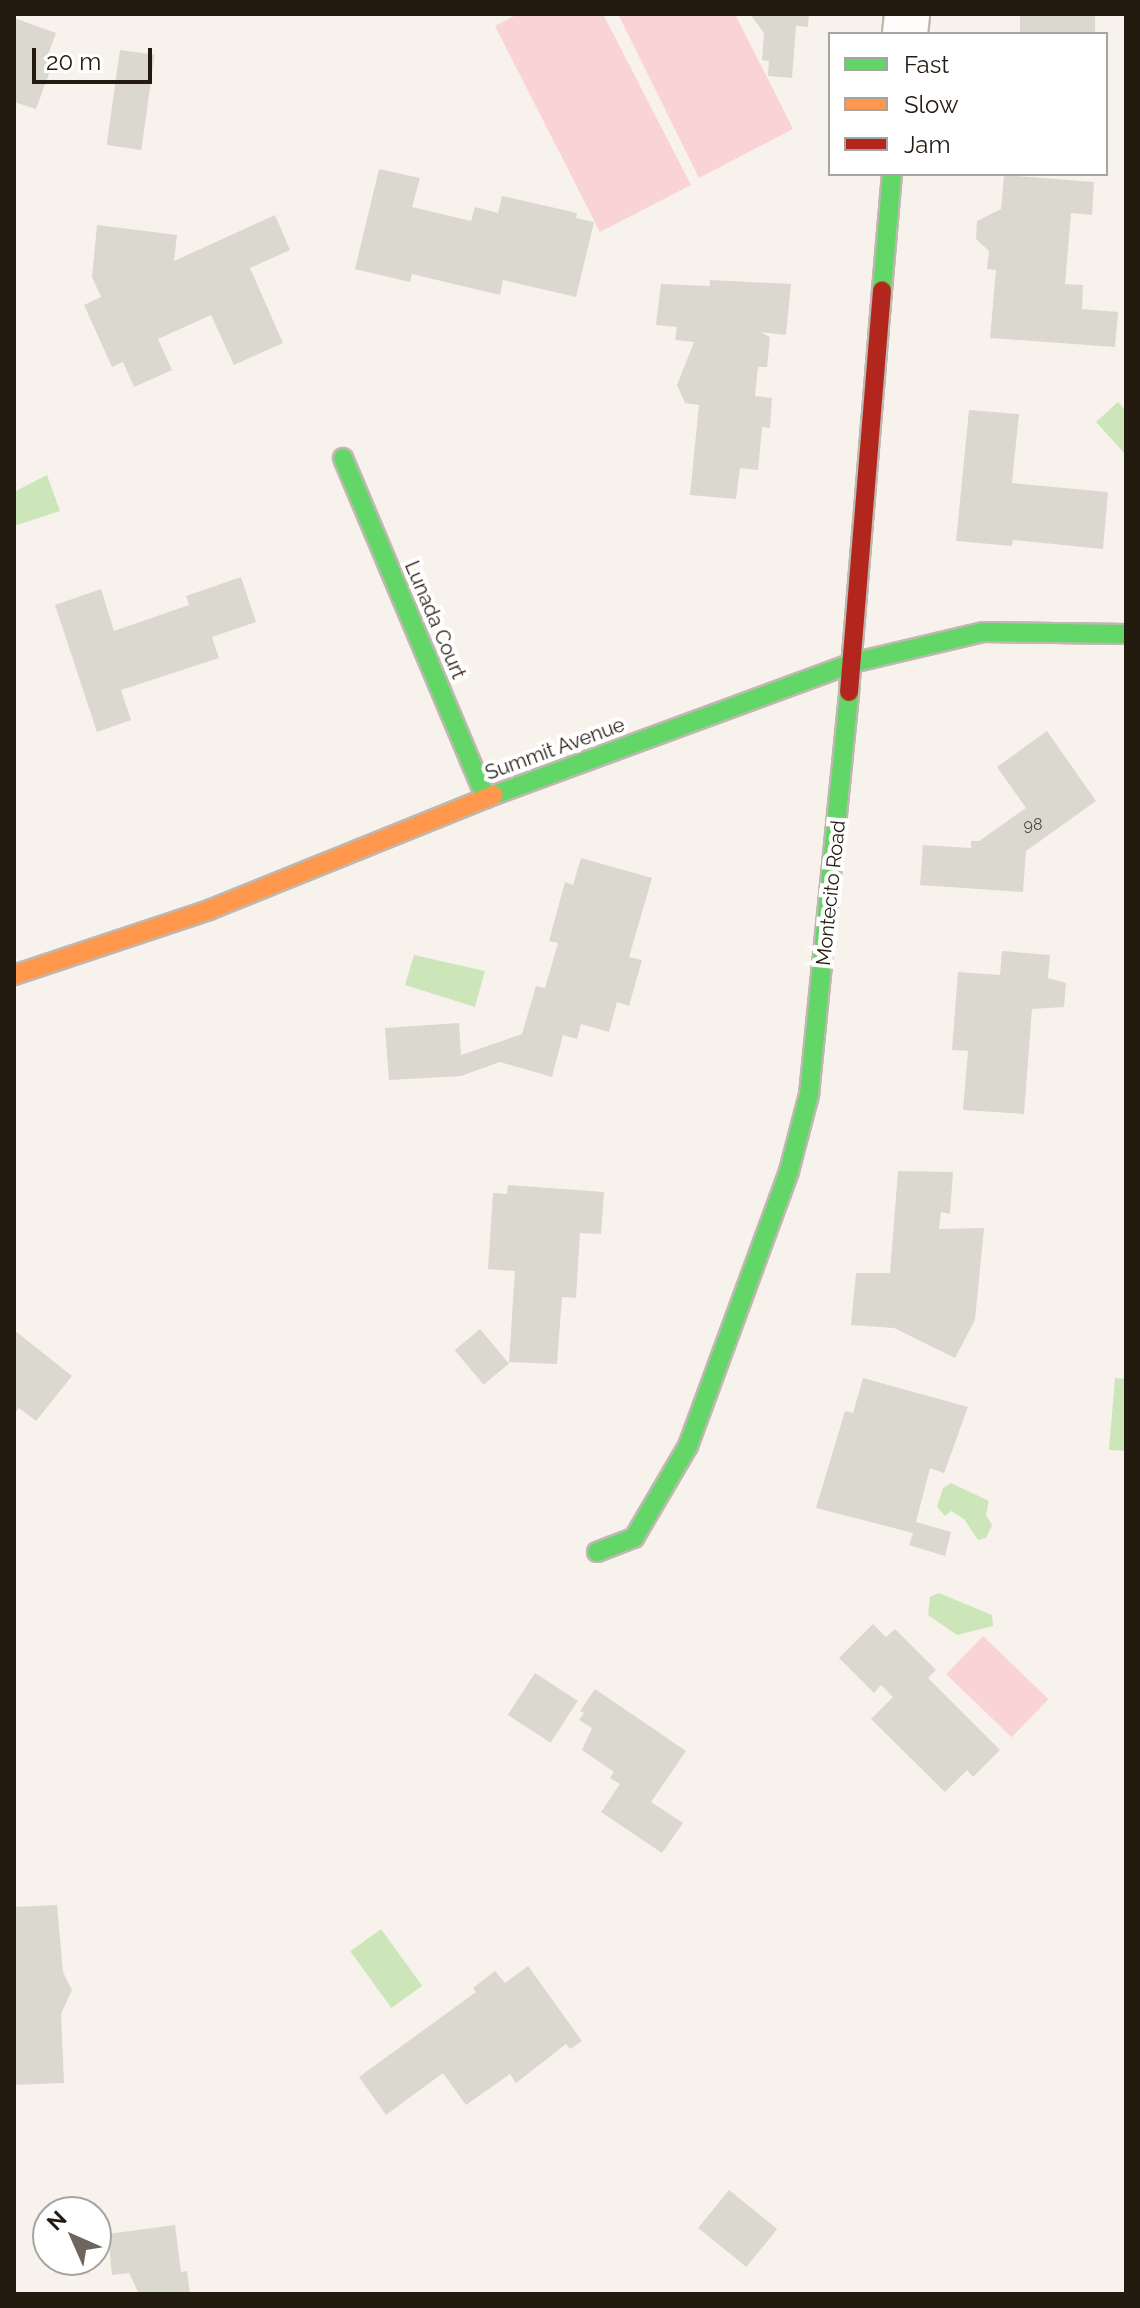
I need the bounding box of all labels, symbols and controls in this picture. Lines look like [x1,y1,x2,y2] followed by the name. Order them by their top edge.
[36,32,156,82] scale bar
[828,32,1108,176] legend
[46,47,101,76] text: 20 m
[904,50,949,79] text: Fast
[904,90,958,119] text: Slow
[904,130,950,159] text: Jam
[399,557,471,683] street label: Lunada Court
[482,713,628,785] street label: Summit Avenue
[1024,815,1042,835] house number: 98
[811,819,851,967] street label: Montecito Road
[32,2196,112,2276] north arrow
[41,2205,72,2236] text: N

